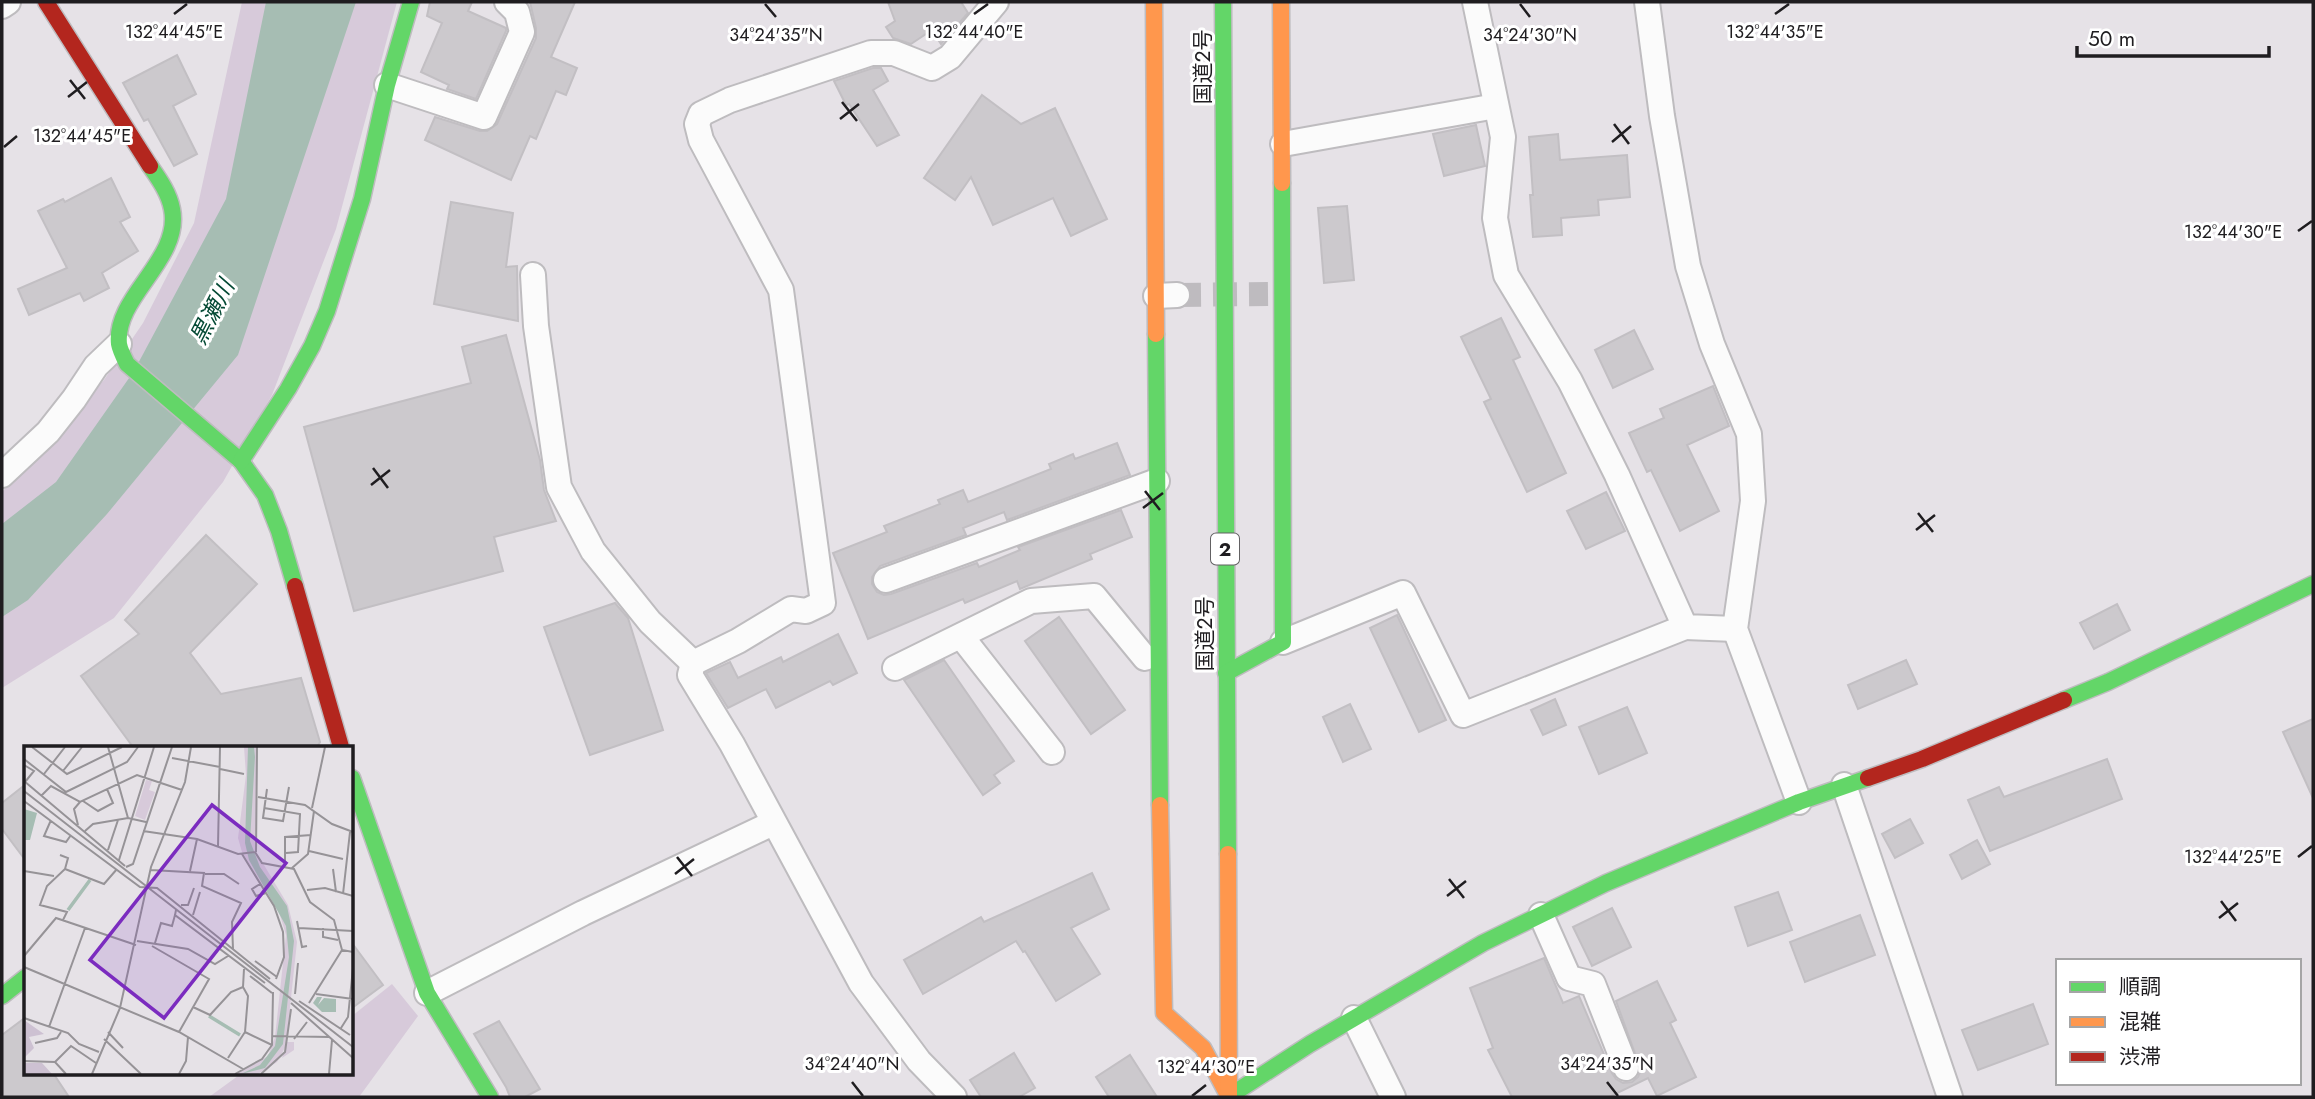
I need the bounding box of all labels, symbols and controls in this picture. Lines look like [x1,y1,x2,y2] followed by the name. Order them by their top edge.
[2077,14,2270,58] scale bar
[125,19,223,45] text: 132°44'45"E
[925,19,1023,45] text: 132°44'40"E
[1726,19,1824,45] text: 132°44'35"E
[729,22,823,48] text: 34°24'35"N
[1483,22,1577,48] text: 34°24'30"N
[2088,24,2135,54] text: 50 m
[1188,30,1218,104] street label: 国道2号
[33,123,131,149] text: 132°44'45"E
[2184,219,2282,245] text: 132°44'30"E
[181,271,244,350] water label: 黒瀬川
[1211,534,1239,564] road number: 2
[1190,597,1220,671] street label: 国道2号
[24,746,354,1074] inset map
[2184,844,2282,870] text: 132°44'25"E
[2056,959,2301,1085] legend
[2119,972,2161,1002] text: 順調
[2119,1007,2161,1037] text: 混雑
[2119,1042,2161,1072] text: 渋滞
[805,1051,899,1077] text: 34°24'40"N
[1560,1051,1654,1077] text: 34°24'35"N
[1157,1054,1255,1080] text: 132°44'30"E

